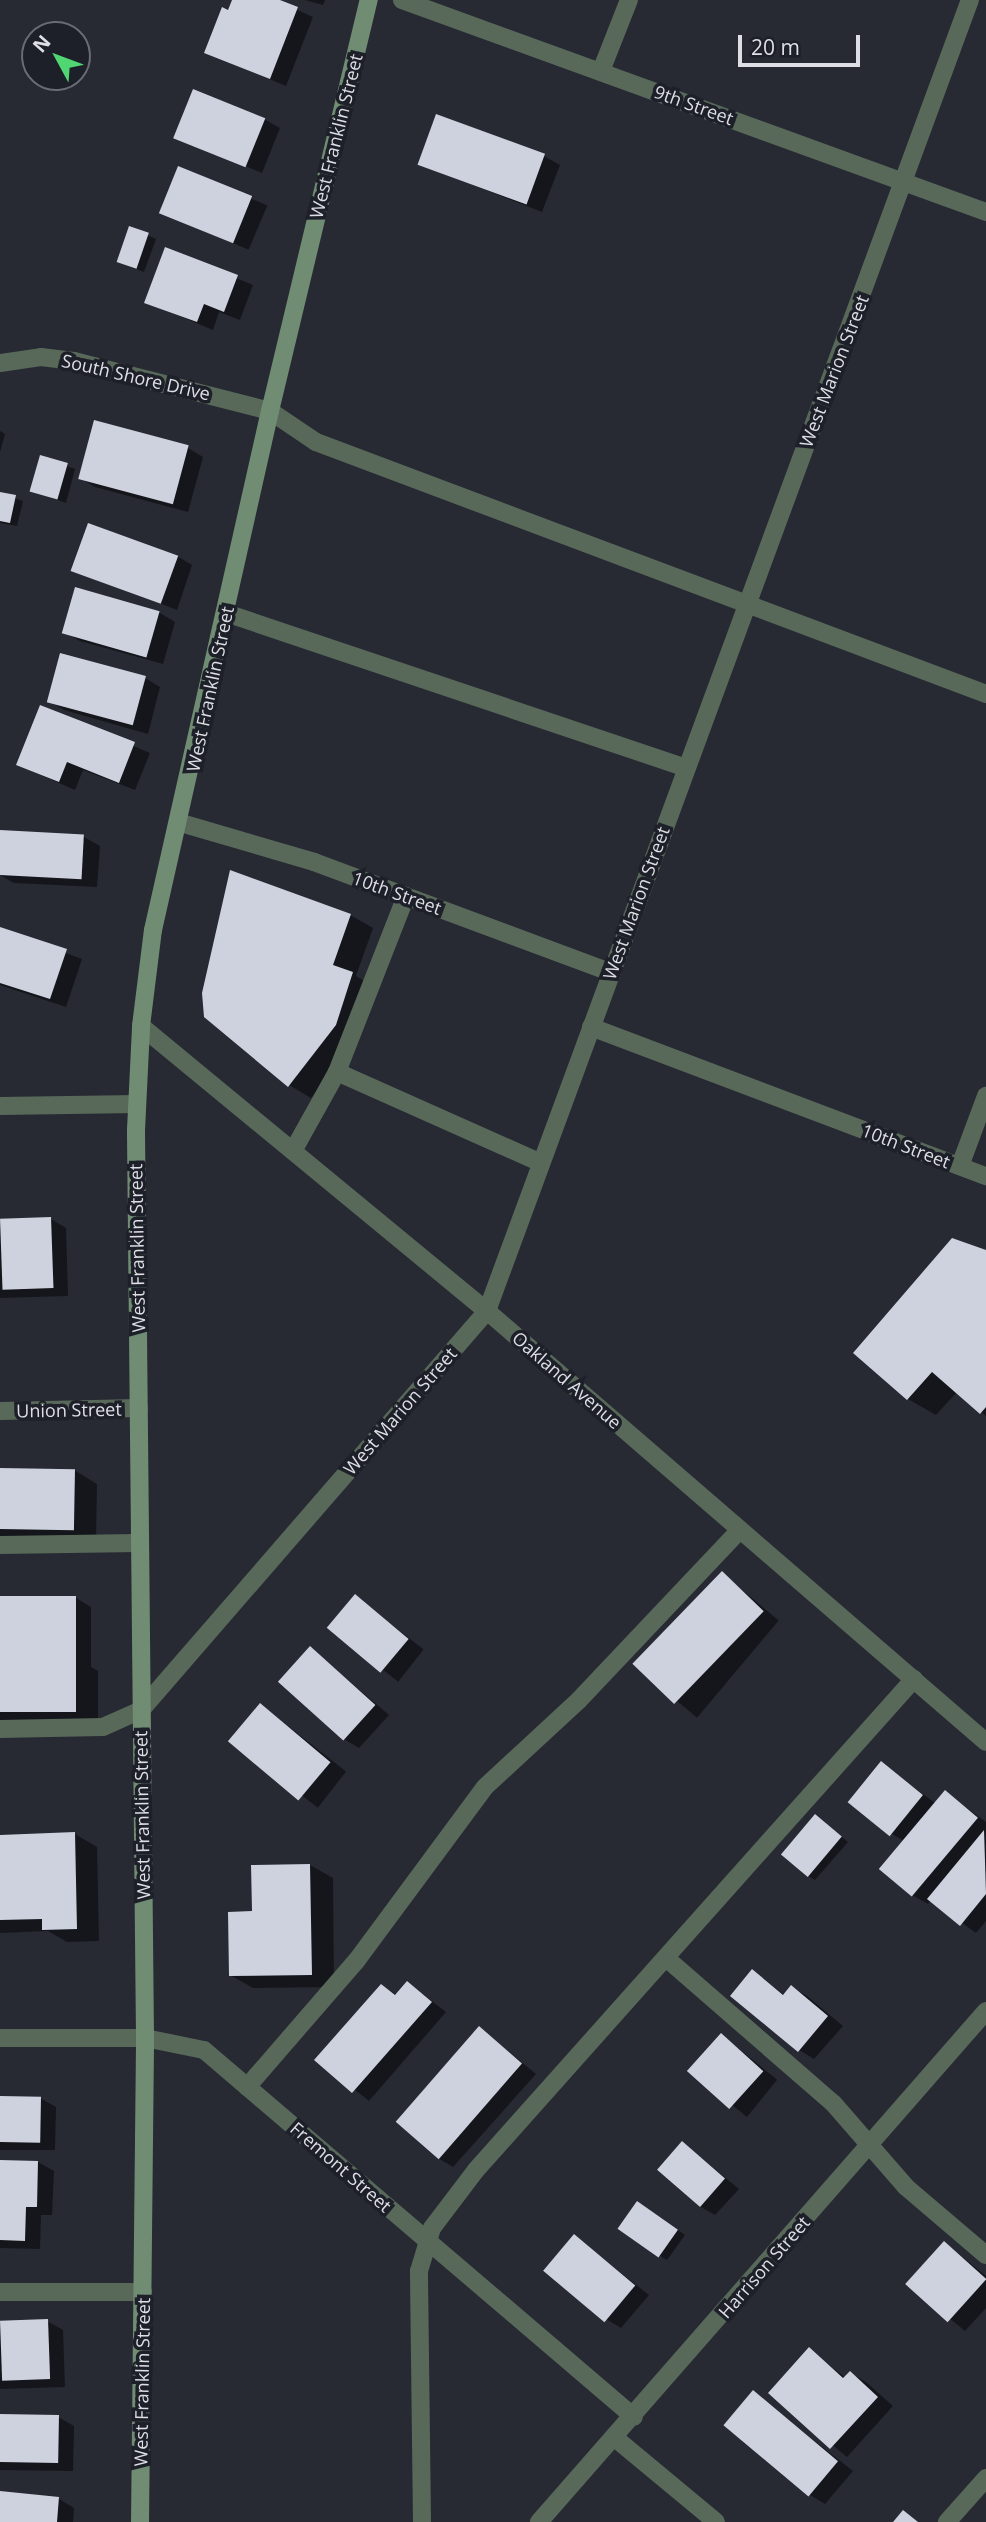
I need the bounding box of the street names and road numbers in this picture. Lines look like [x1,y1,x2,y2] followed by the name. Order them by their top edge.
[305,52,367,220] street label: West Franklin Street
[651,81,737,129] street label: 9th Street
[795,292,873,450] street label: West Marion Street
[60,349,212,405] street label: South Shore Drive
[182,604,238,774] street label: West Franklin Street
[598,824,674,982] street label: West Marion Street
[350,867,444,919] street label: 10th Street
[859,1119,953,1173] street label: 10th Street
[125,1164,149,1332] street label: West Franklin Street
[508,1327,626,1433] street label: Oakland Avenue
[339,1343,461,1479] street label: West Marion Street
[16,1398,122,1422] street label: Union Street
[130,1731,154,1899] street label: West Franklin Street
[286,2117,396,2217] street label: Fremont Street
[714,2212,814,2322] street label: Harrison Street
[130,2298,154,2466] street label: West Franklin Street

